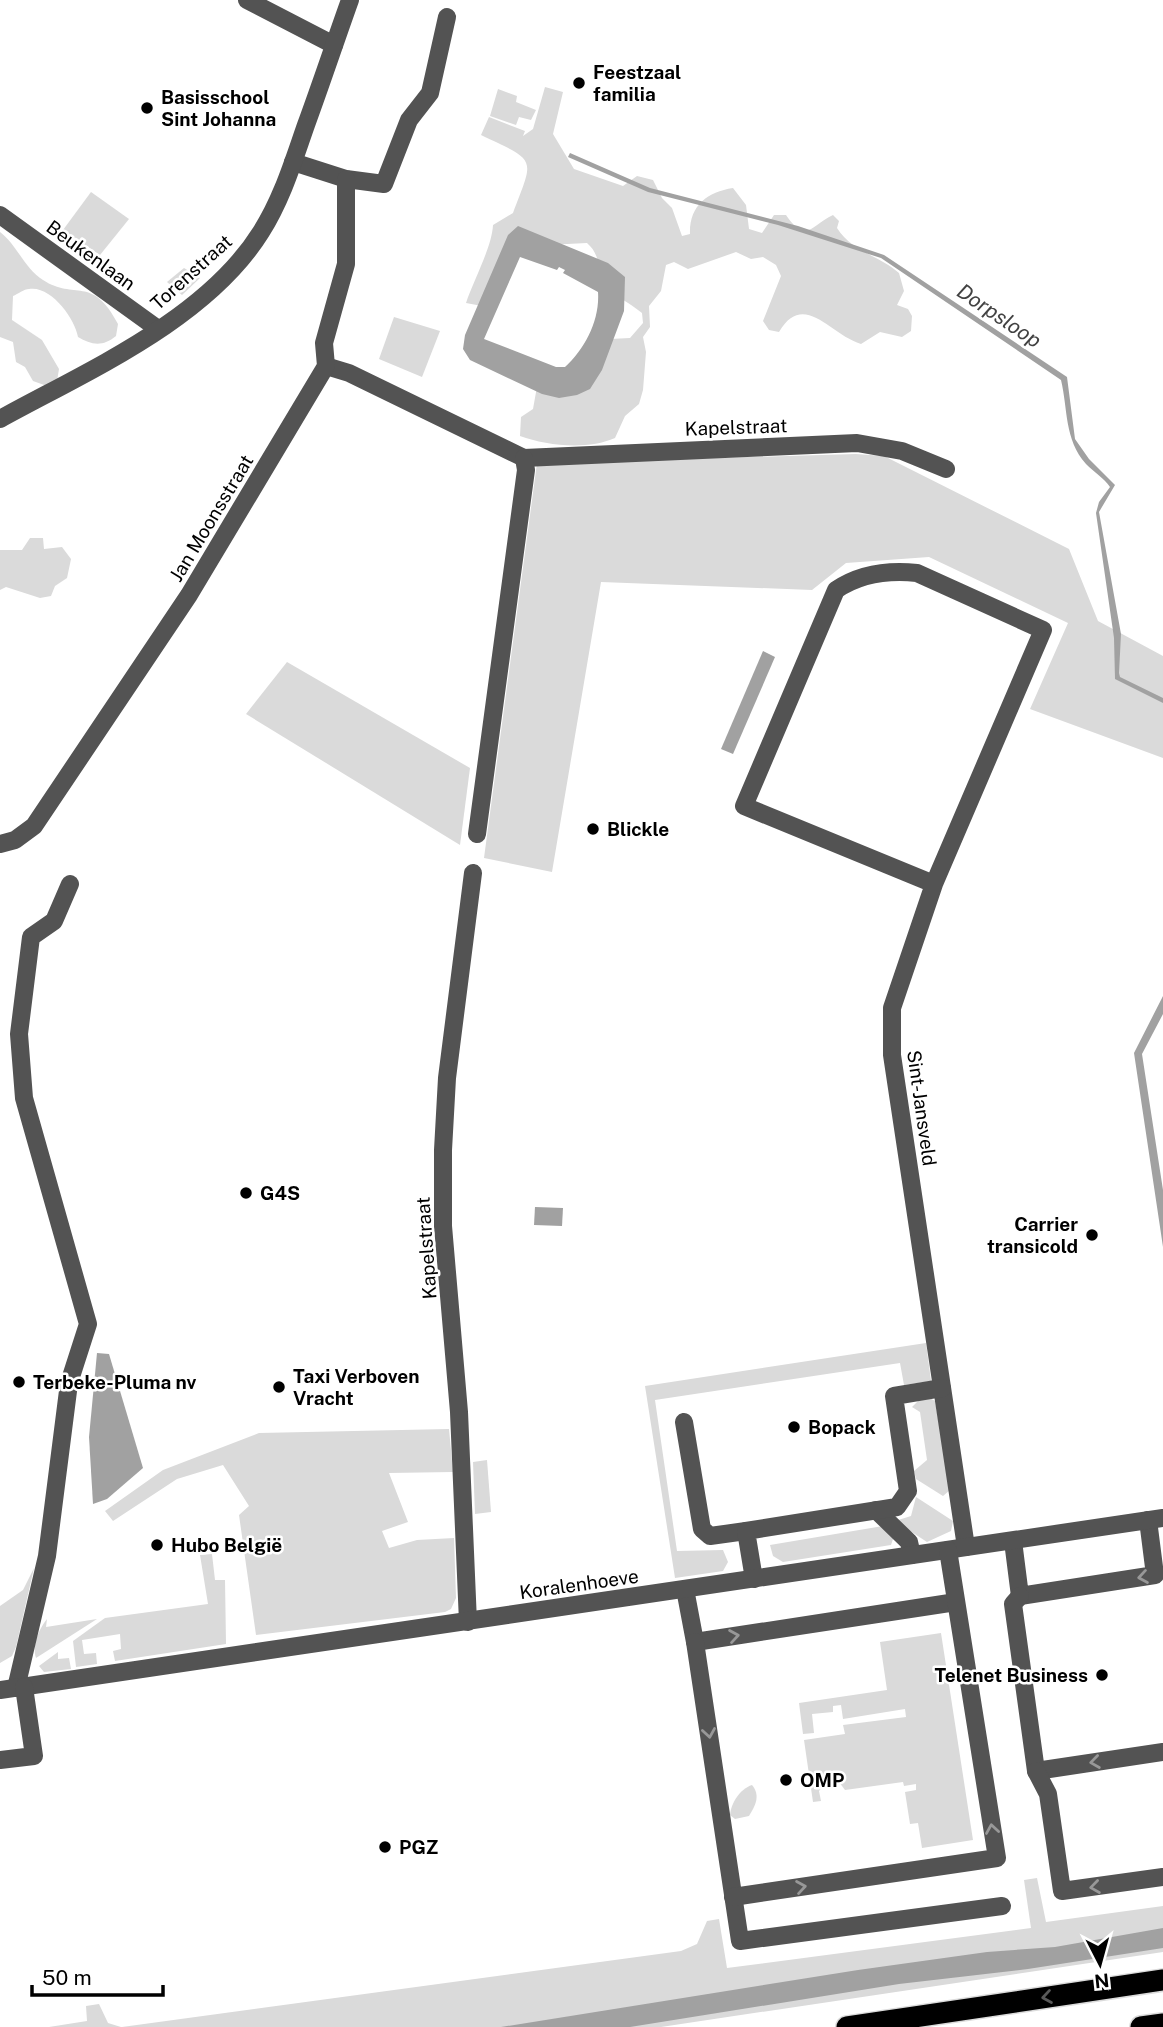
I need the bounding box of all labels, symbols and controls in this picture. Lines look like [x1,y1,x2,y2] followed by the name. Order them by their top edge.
[593,61,681,105] place label: Feestzaal familia
[571,75,587,91] marker: Feestzaal familia
[161,86,276,130] place label: Basisschool Sint Johanna
[139,100,155,116] marker: Basisschool Sint Johanna
[42,215,140,295] street label: Beukenlaan
[146,230,236,314] street label: Torenstraat
[952,278,1046,353] water label: Dorpsloop
[684,414,788,440] street label: Kapelstraat
[165,451,257,585] street label: Jan Moonsstraat
[607,818,669,840] place label: Blickle
[585,821,601,837] marker: Blickle
[903,1049,941,1167] street label: Sint-Jansveld
[260,1182,300,1204] place label: G4S
[238,1185,254,1201] marker: G4S
[411,1196,441,1300] street label: Kapelstraat
[987,1213,1078,1257] place label: Carrier transicold
[1084,1227,1100,1243] marker: Carrier transicold
[293,1365,420,1409] place label: Taxi Verboven Vracht
[33,1371,196,1393] place label: Terbeke-Pluma nv
[11,1374,27,1390] marker: Terbeke-Pluma nv
[271,1379,287,1395] marker: Taxi Verboven Vracht
[808,1416,876,1438] place label: Bopack
[786,1419,802,1435] marker: Bopack
[171,1534,282,1556] place label: Hubo België
[149,1537,165,1553] marker: Hubo België
[518,1565,640,1603] street label: Koralenhoeve
[1137,1569,1149,1584] one-way arrow
[728,1628,740,1643] one-way arrow
[934,1664,1088,1686] place label: Telenet Business
[1094,1667,1110,1683] marker: Telenet Business
[701,1727,716,1739] one-way arrow
[1090,1754,1101,1769] one-way arrow
[800,1769,844,1791] place label: OMP
[778,1772,794,1788] marker: OMP
[985,1823,1000,1835] one-way arrow
[399,1836,439,1858] place label: PGZ
[377,1839,393,1855] marker: PGZ
[1090,1879,1101,1894] one-way arrow
[795,1880,807,1895] one-way arrow
[1065,1929,1135,1999] north arrow
[32,1954,163,1998] scale bar
[42,1965,92,1990] text: 50 m
[1093,1969,1110,1993] text: N
[1041,1989,1053,2004] one-way arrow

